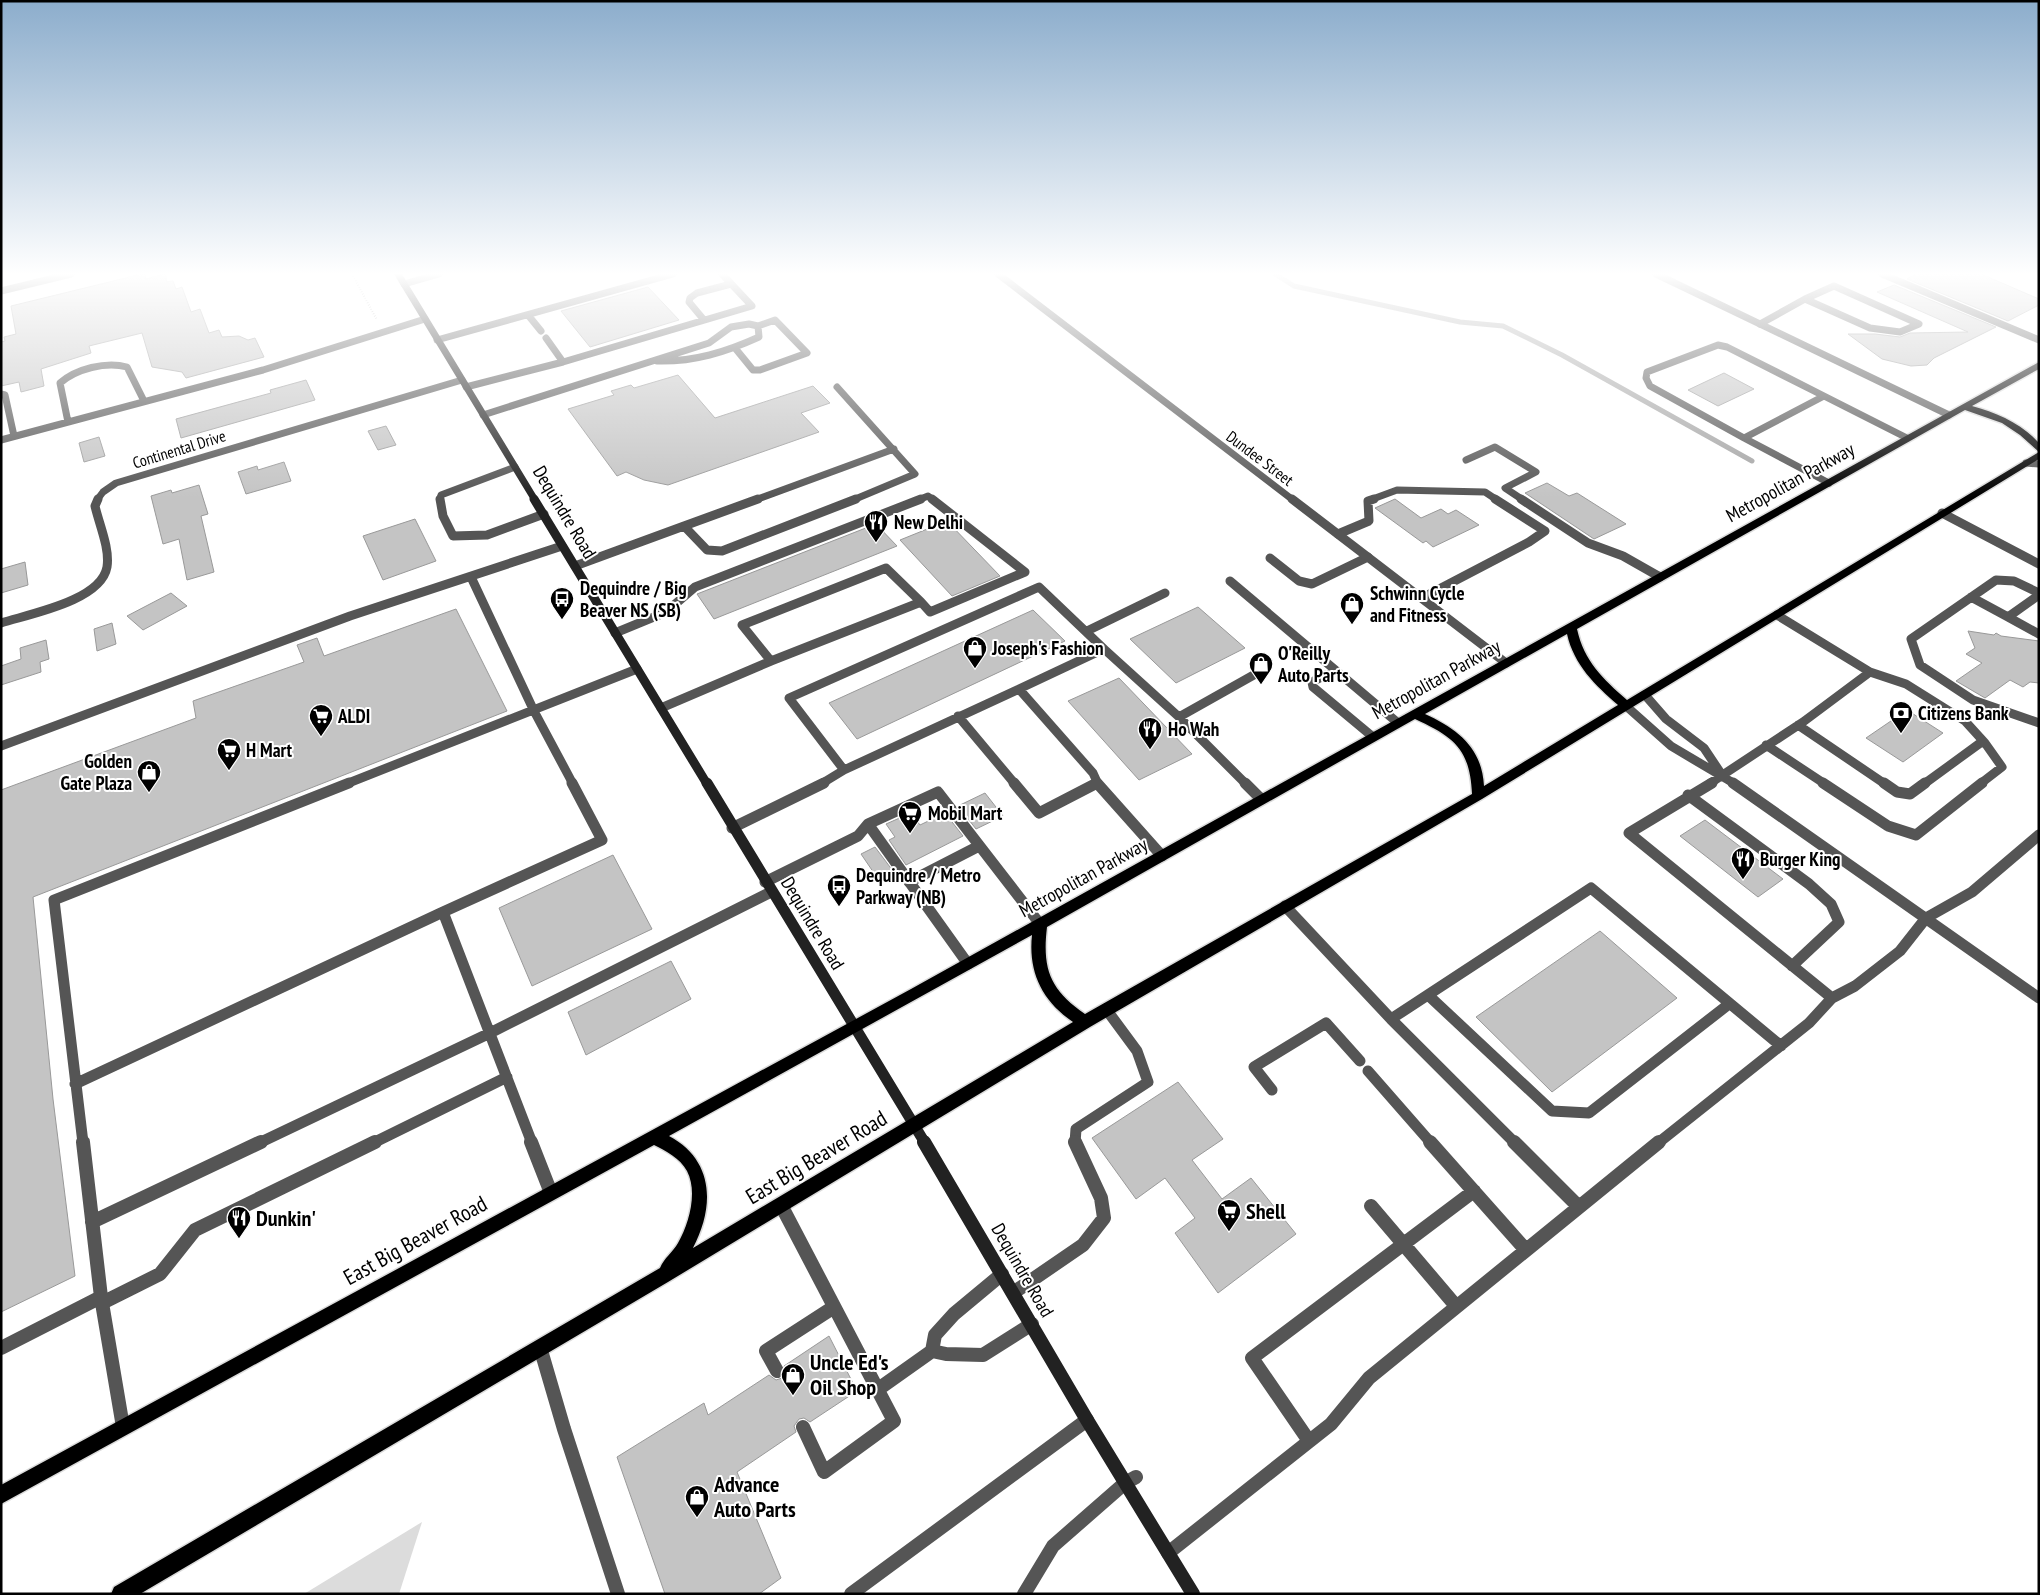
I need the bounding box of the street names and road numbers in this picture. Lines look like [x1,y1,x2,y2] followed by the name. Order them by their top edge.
[130,425,228,473] street label: Continental Drive
[1222,426,1298,490] street label: Dundee Street
[1722,436,1859,527] street label: Metropolitan Parkway
[528,461,602,563] street label: Dequindre Road
[1368,633,1505,724] street label: Metropolitan Parkway
[1015,831,1152,922] street label: Metropolitan Parkway
[776,872,850,974] street label: Dequindre Road
[740,1104,892,1210] street label: East Big Beaver Road
[338,1189,492,1291] street label: East Big Beaver Road
[987,1219,1059,1321] street label: Dequindre Road

